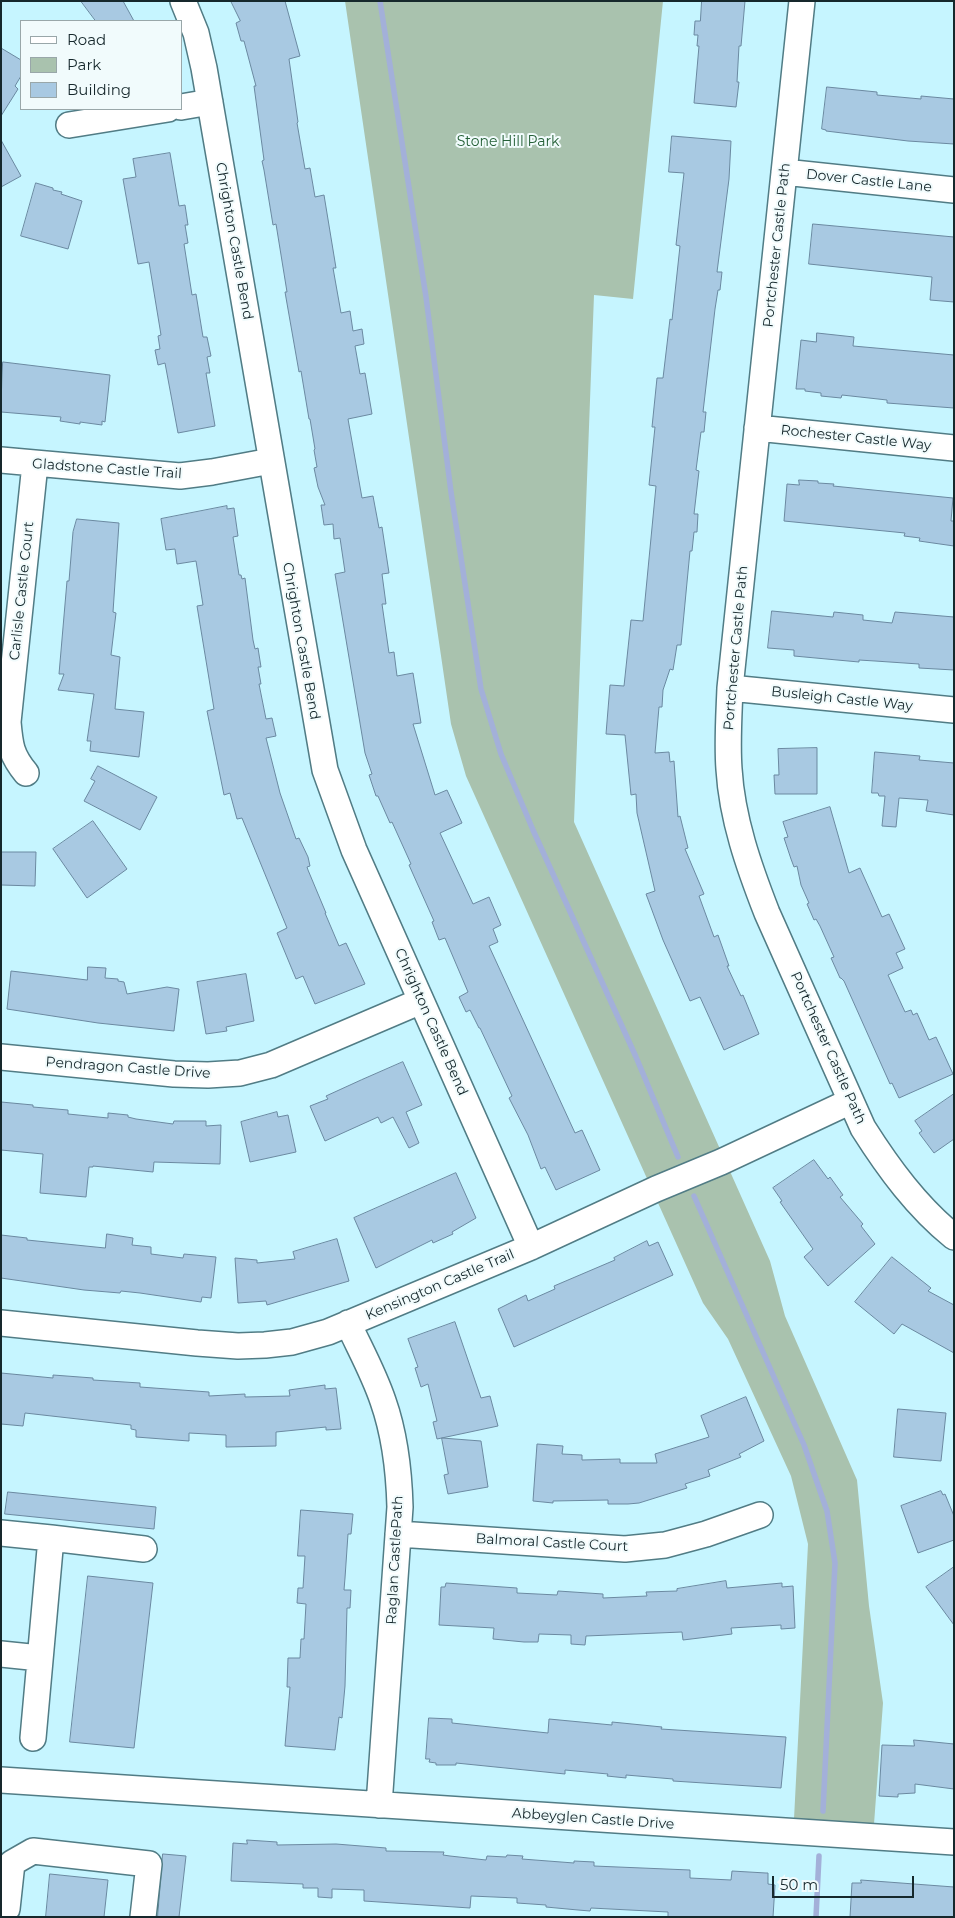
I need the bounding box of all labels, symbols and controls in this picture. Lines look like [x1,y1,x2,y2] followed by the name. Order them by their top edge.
[20,20,182,110] legend
[67,30,106,49] text: Road
[67,55,101,74] text: Park
[67,80,131,99] text: Building
[457,134,559,150] park label: Stone Hill Park
[212,161,256,321] street label: Chrighton Castle Bend
[760,162,794,328] street label: Portchester Castle Path
[805,166,933,196] street label: Dover Castle Lane
[780,422,932,454] street label: Rochester Castle Way
[32,455,182,483] street label: Gladstone Castle Trail
[6,521,38,661] street label: Carlisle Castle Court
[279,561,323,721] street label: Chrighton Castle Bend
[720,565,752,731] street label: Portchester Castle Path
[770,683,914,715] street label: Busleigh Castle Way
[391,946,471,1098] street label: Chrighton Castle Bend
[787,969,869,1127] street label: Portchester Castle Path
[45,1054,211,1082] street label: Pendragon Castle Drive
[363,1246,517,1324] street label: Kensington Castle Trail
[383,1495,407,1625] street label: Raglan CastlePath
[475,1531,629,1555] street label: Balmoral Castle Court
[511,1805,675,1833] street label: Abbeyglen Castle Drive
[775,1866,918,1898] scale bar
[780,1875,818,1894] text: 50 m

